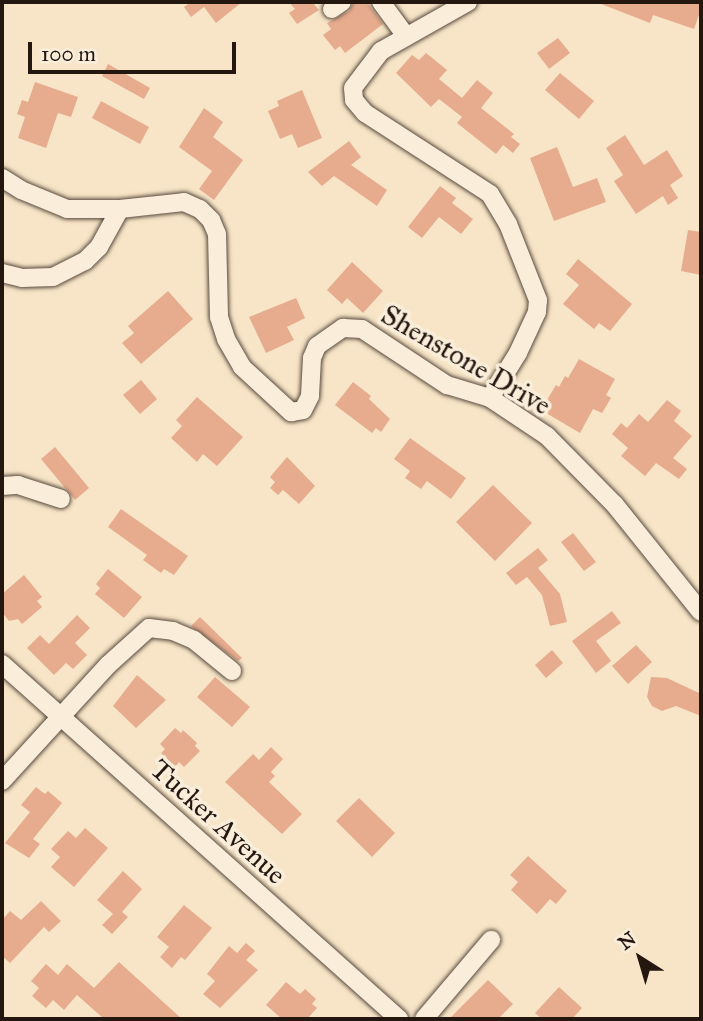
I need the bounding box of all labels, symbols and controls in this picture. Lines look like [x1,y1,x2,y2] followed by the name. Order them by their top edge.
[32,28,240,72] scale bar
[41,41,96,67] text: 100 m
[375,298,557,422] street label: Shenstone Drive
[143,752,293,892] street label: Tucker Avenue
[605,923,675,993] north arrow
[614,927,640,955] text: N

